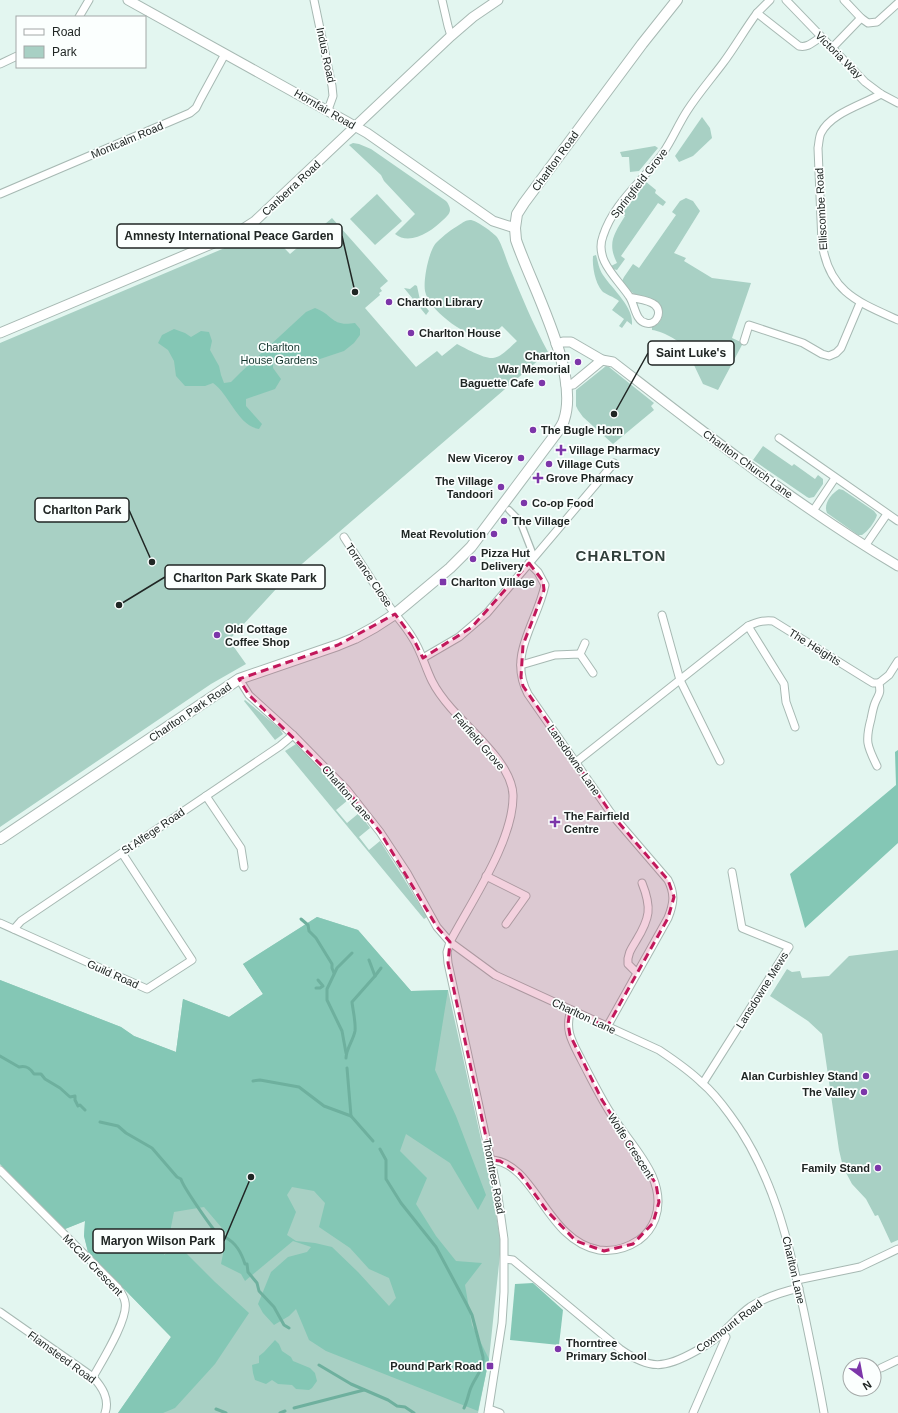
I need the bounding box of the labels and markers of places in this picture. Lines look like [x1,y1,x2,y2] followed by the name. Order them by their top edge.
[117,224,342,248] callout: Amnesty International Peace Garden
[397,296,483,308] place label: Charlton Library
[384,297,394,307] marker: Charlton Library
[419,327,501,339] place label: Charlton House
[406,328,416,338] marker: Charlton House
[648,341,734,365] callout: Saint Luke's
[498,350,570,375] place label: Charlton War Memorial
[573,357,583,367] marker: Charlton War Memorial
[460,377,534,389] place label: Baguette Cafe
[537,378,547,388] marker: Baguette Cafe
[541,424,623,436] place label: The Bugle Horn
[528,425,538,435] marker: The Bugle Horn
[569,444,661,456] place label: Village Pharmacy
[556,445,566,455] marker: Village Pharmacy
[448,452,514,464] place label: New Viceroy
[516,453,526,463] marker: New Viceroy
[557,458,620,470] place label: Village Cuts
[544,459,554,469] marker: Village Cuts
[546,472,634,484] place label: Grove Pharmacy
[533,473,543,483] marker: Grove Pharmacy
[435,475,493,500] place label: The Village Tandoori
[496,482,506,492] marker: The Village Tandoori
[532,497,594,509] place label: Co-op Food
[35,498,129,522] callout: Charlton Park
[519,498,529,508] marker: Co-op Food
[512,515,570,527] place label: The Village
[499,516,509,526] marker: The Village
[401,528,486,540] place label: Meat Revolution
[489,529,499,539] marker: Meat Revolution
[481,547,530,572] place label: Pizza Hut Delivery
[468,554,478,564] marker: Pizza Hut Delivery
[165,565,325,589] callout: Charlton Park Skate Park
[451,576,535,588] place label: Charlton Village
[438,577,448,587] marker: Charlton Village
[225,623,290,648] place label: Old Cottage Coffee Shop
[212,630,222,640] marker: Old Cottage Coffee Shop
[564,810,629,835] place label: The Fairfield Centre
[549,816,561,828] marker: The Fairfield Centre
[741,1070,858,1082] place label: Alan Curbishley Stand
[861,1071,871,1081] marker: Alan Curbishley Stand
[802,1086,857,1098] place label: The Valley
[859,1087,869,1097] marker: The Valley
[802,1162,870,1174] place label: Family Stand
[873,1163,883,1173] marker: Family Stand
[93,1229,224,1253] callout: Maryon Wilson Park
[566,1337,647,1362] place label: Thorntree Primary School
[553,1344,563,1354] marker: Thorntree Primary School
[390,1360,482,1372] place label: Pound Park Road
[485,1361,495,1371] marker: Pound Park Road

